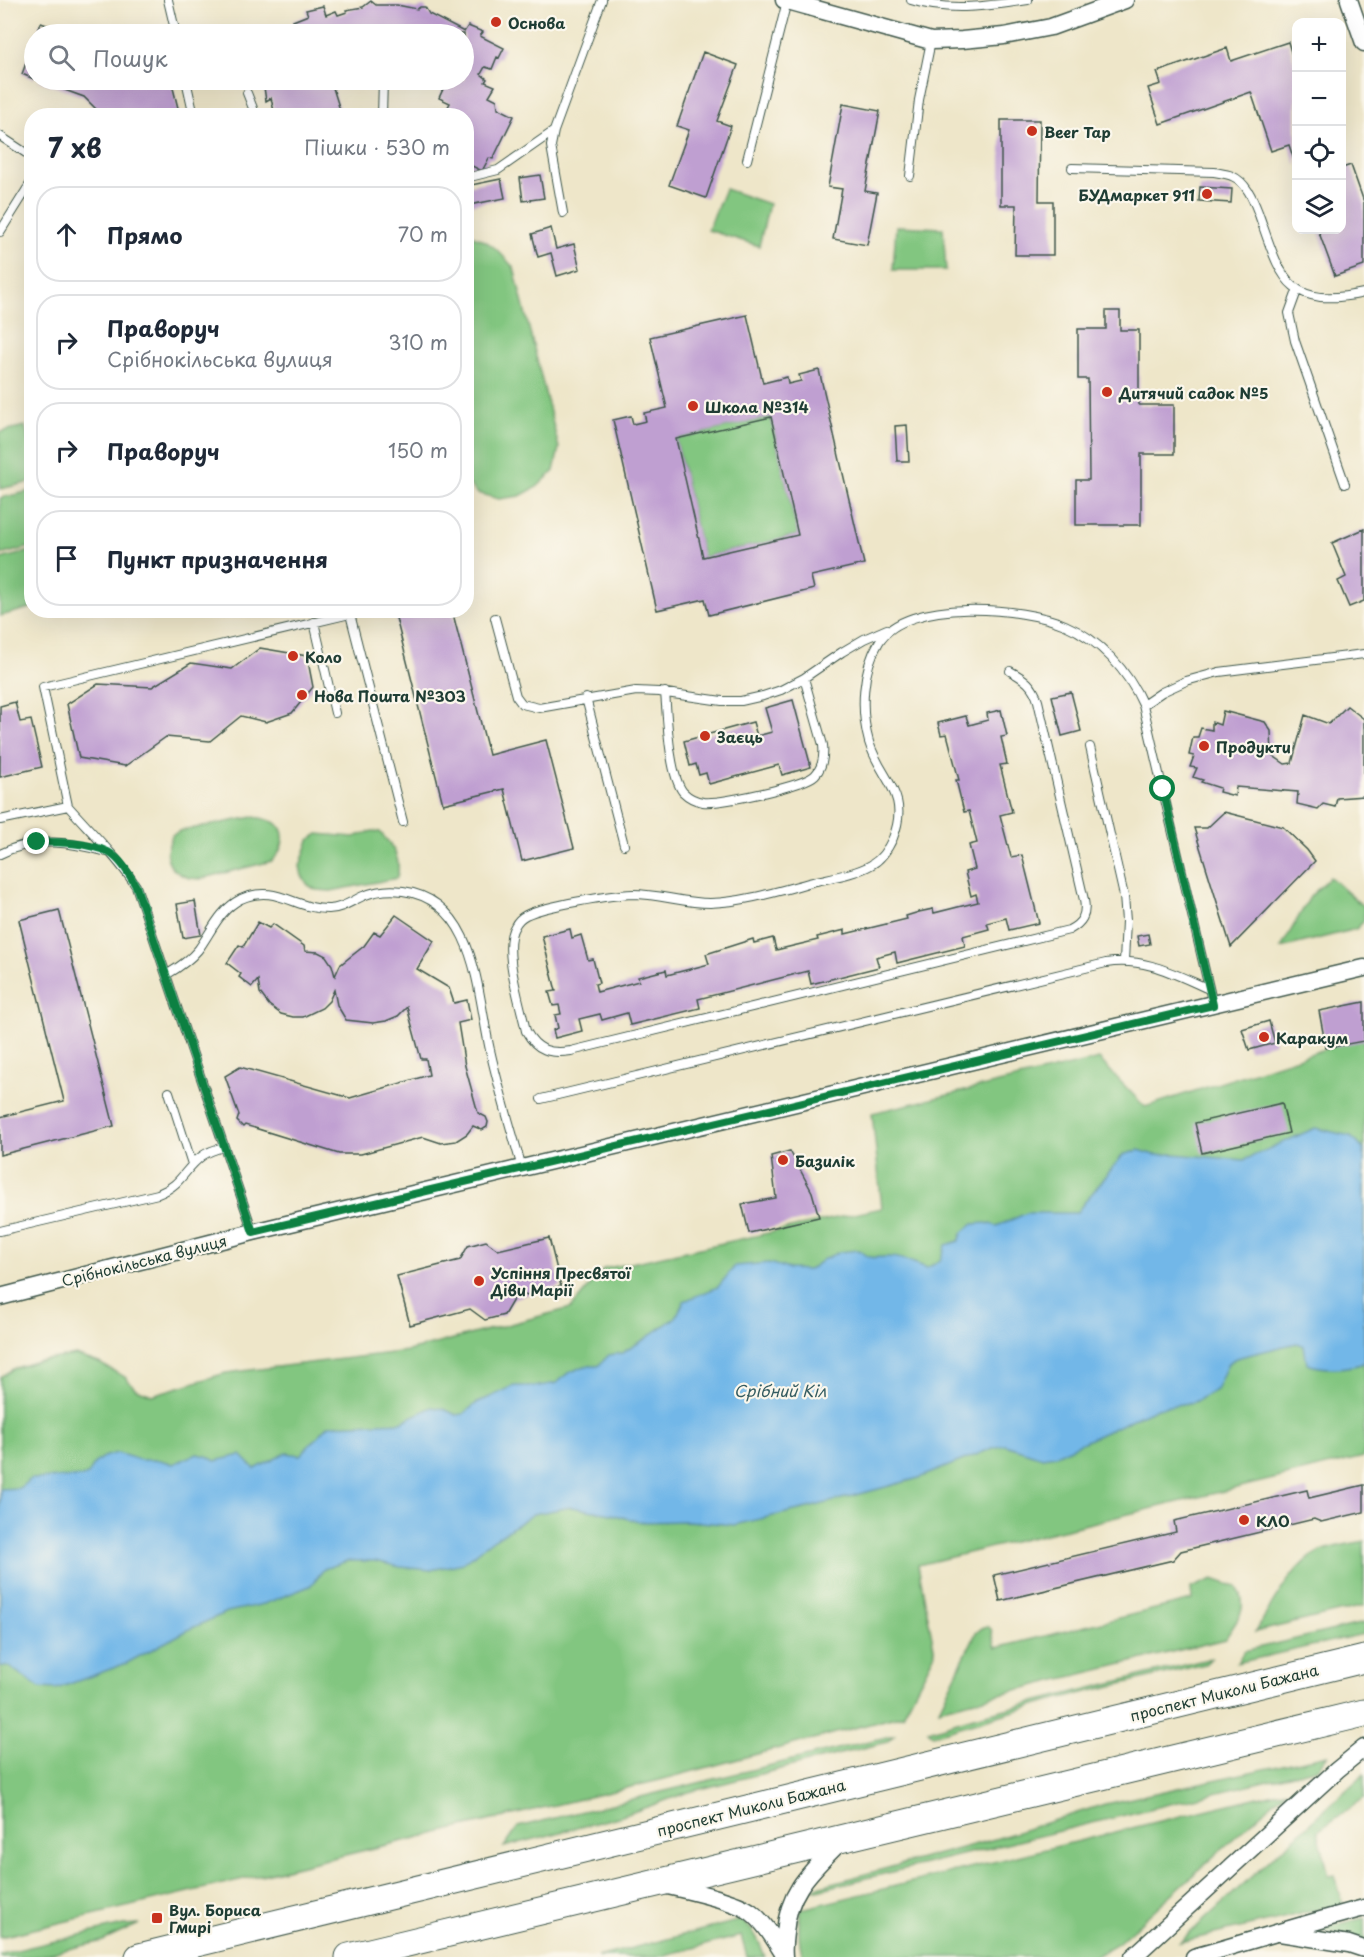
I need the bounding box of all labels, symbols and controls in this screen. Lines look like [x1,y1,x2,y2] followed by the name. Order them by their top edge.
[508,11,565,34] place label: Основа
[489,15,503,29] marker: Основа
[1292,18,1346,234] map controls
[1292,18,1346,72] button: +
[24,24,474,90] search box
[45,41,78,74] icon: search
[93,41,168,74] text: Пошук
[1292,72,1346,126] button: −
[1044,120,1111,143] place label: Beer Tap
[1025,124,1039,138] marker: Beer Tap
[1292,126,1346,180] button: locate
[48,128,102,167] text: 7 хв
[304,132,450,162] text: Пішки · 530 m
[1292,180,1346,234] button: layers
[1078,183,1195,206] place label: БУДмаркет 911
[1200,187,1214,201] marker: БУДмаркет 911
[50,218,83,251] icon: ahead
[107,218,182,251] text: Прямо
[398,219,448,249] text: 70 m
[107,311,220,344] text: Праворуч
[50,326,83,359] icon: right
[388,327,448,357] text: 310 m
[107,344,333,374] text: Срібнокільська вулиця
[1118,381,1269,404] place label: Дитячий садок №5
[1100,385,1114,399] marker: Дитячий садок №5
[705,395,809,418] place label: Школа №314
[686,399,700,413] marker: Школа №314
[50,434,83,467] icon: right
[107,434,220,467] text: Праворуч
[388,435,448,465] text: 150 m
[50,542,83,575] icon: arrive
[107,542,328,575] text: Пункт призначення
[305,645,342,668] place label: Коло
[286,649,300,663] marker: Коло
[314,684,466,707] place label: Нова Пошта №303
[295,688,309,702] marker: Нова Пошта №303
[716,725,763,748] place label: Заєць
[698,729,712,743] marker: Заєць
[1216,735,1291,758] place label: Продукти
[1197,739,1211,753] marker: Продукти
[1149,775,1175,801] route start
[23,828,49,854] route end
[1276,1026,1348,1049] place label: Каракум
[1257,1030,1271,1044] marker: Каракум
[795,1149,855,1172] place label: Базилік
[776,1153,790,1167] marker: Базилік
[59,1228,229,1292] street label: Срібнокільська вулиця
[490,1261,632,1301] place label: Успіння Пресвятої Діви Марії
[472,1274,486,1288] marker: Успіння Пресвятої Діви Марії
[734,1378,826,1402] water label: Срібний Кіл
[1256,1509,1290,1532] place label: КЛО
[1237,1513,1251,1527] marker: КЛО
[1127,1657,1321,1727] street label: проспект Миколи Бажана
[654,1772,848,1842] street label: проспект Миколи Бажана
[169,1898,262,1938] place label: Вул. Бориса Гмирі
[150,1911,164,1925] marker: Вул. Бориса Гмирі

